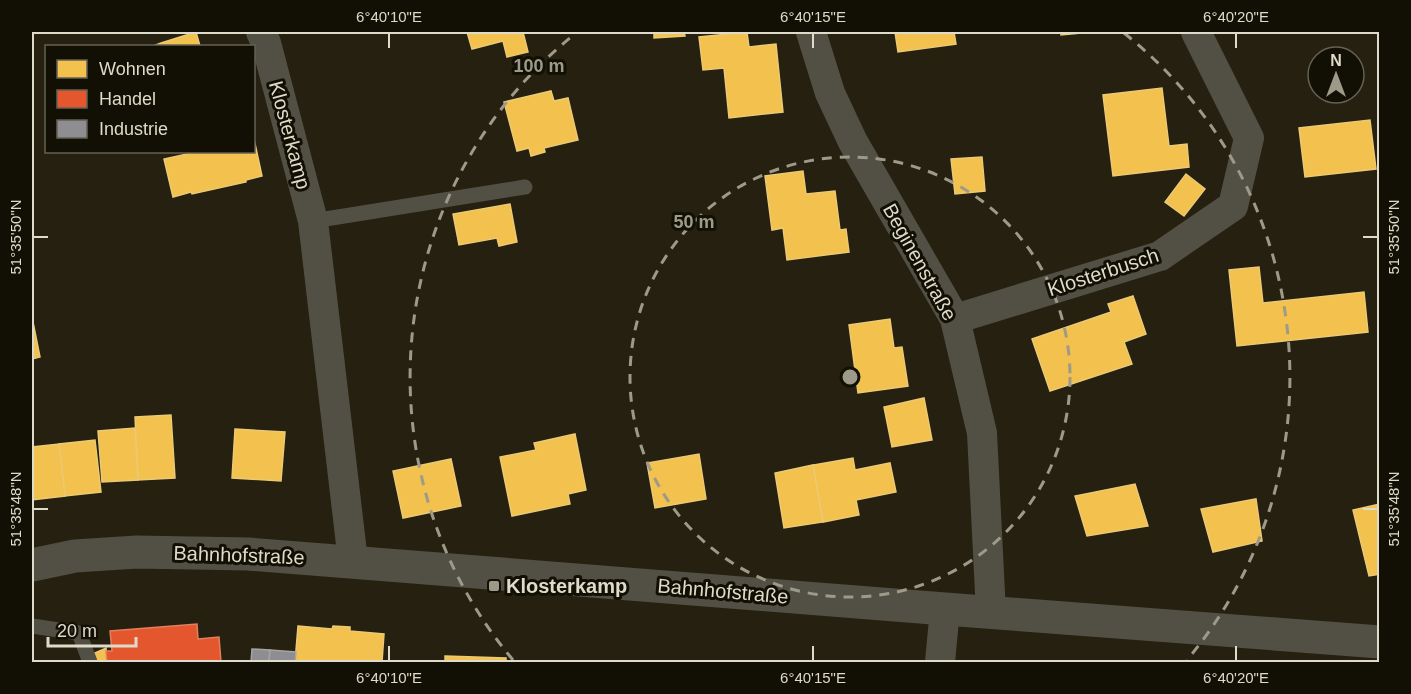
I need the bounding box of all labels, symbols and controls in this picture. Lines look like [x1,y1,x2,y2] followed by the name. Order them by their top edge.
[356,8,422,25] text: 6°40'10"E
[780,8,846,25] text: 6°40'15"E
[1203,8,1269,25] text: 6°40'20"E
[45,45,255,153] legend
[1306,45,1366,105] north arrow
[1330,52,1342,69] text: N
[513,56,565,76] text: 100 m
[99,59,166,79] text: Wohnen
[265,78,315,192] street label: Klosterkamp
[99,89,156,109] text: Handel
[99,119,168,139] text: Industrie
[7,199,24,275] text: 51°35'50"N
[1385,199,1402,275] text: 51°35'50"N
[879,200,961,324] street label: Beginenstraße
[673,212,715,232] text: 50 m
[1045,244,1161,300] street label: Klosterbusch
[840,367,860,387] centre of rings
[7,471,24,547] text: 51°35'48"N
[1385,471,1402,547] text: 51°35'48"N
[173,542,305,568] street label: Bahnhofstraße
[657,574,789,608] street label: Bahnhofstraße
[506,575,627,597] place label: Klosterkamp
[487,579,501,593] marker: Klosterkamp
[48,610,136,648] scale bar
[57,621,97,641] text: 20 m
[356,669,422,686] text: 6°40'10"E
[780,669,846,686] text: 6°40'15"E
[1203,669,1269,686] text: 6°40'20"E

